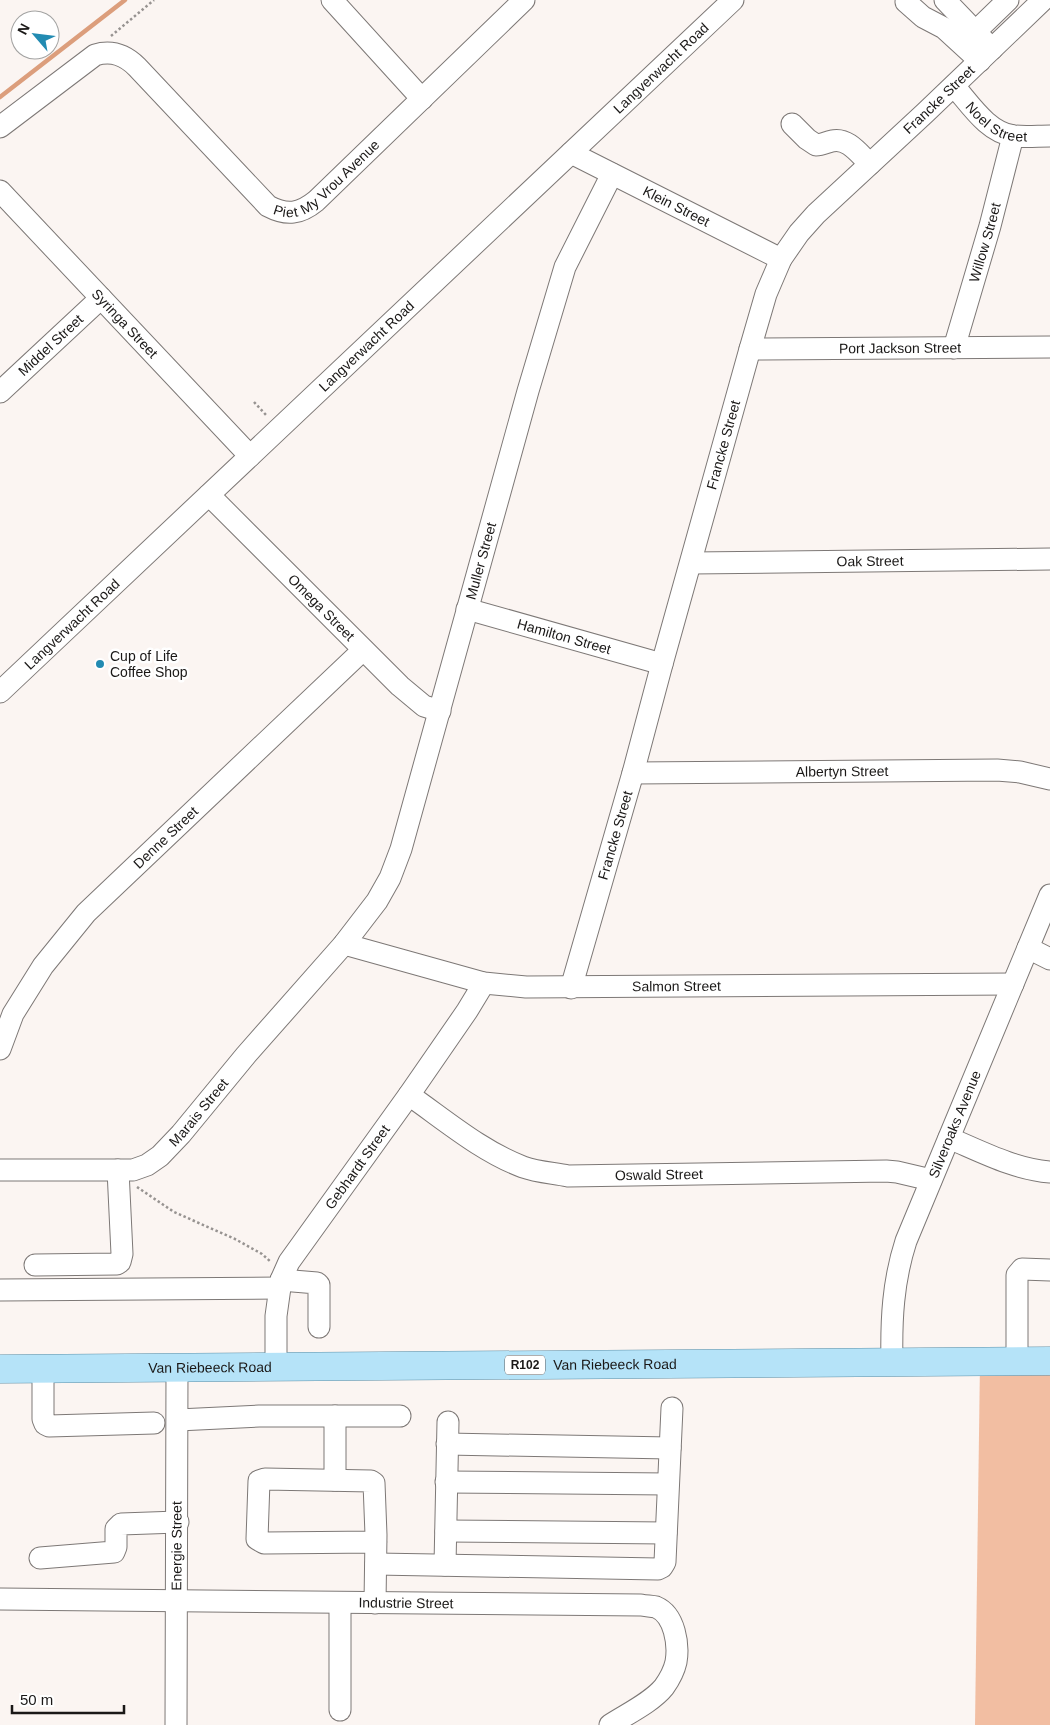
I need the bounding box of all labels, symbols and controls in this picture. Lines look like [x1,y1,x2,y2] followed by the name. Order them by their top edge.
[10,10,60,60] north arrow
[610,19,712,117] street label: Langverwacht Road
[14,21,33,37] text: N
[900,62,978,137] street label: Francke Street
[963,98,1027,144] street label: Noel Street
[272,136,383,220] street label: Piet My Vrou Avenue
[640,183,712,230] street label: Klein Street
[966,201,1004,284] street label: Willow Street
[89,286,161,361] street label: Syringa Street
[316,297,417,395] street label: Langverwacht Road
[15,311,86,379] street label: Middel Street
[839,340,961,356] street label: Port Jackson Street
[703,398,743,491] street label: Francke Street
[463,520,499,601] street label: Muller Street
[836,553,904,569] street label: Oak Street
[285,571,358,644] street label: Omega Street
[21,575,123,673] street label: Langverwacht Road
[516,616,613,657] street label: Hamilton Street
[110,648,188,680] place label: Cup of Life Coffee Shop
[94,658,106,670] marker: Cup of Life Coffee Shop
[796,763,889,780] street label: Albertyn Street
[595,789,636,882] street label: Francke Street
[130,803,201,872] street label: Denne Street
[632,978,721,994] street label: Salmon Street
[925,1068,984,1180] street label: Silveroaks Avenue
[166,1075,231,1149] street label: Marais Street
[322,1122,393,1212] street label: Gebhardt Street
[615,1166,703,1183] street label: Oswald Street
[505,1356,545,1374] road number: R102
[553,1356,677,1373] street label: Van Riebeeck Road
[148,1359,272,1376] street label: Van Riebeeck Road
[168,1501,185,1591] street label: Energie Street
[358,1594,454,1611] street label: Industrie Street
[12,1682,125,1714] scale bar
[20,1691,53,1708] text: 50 m

